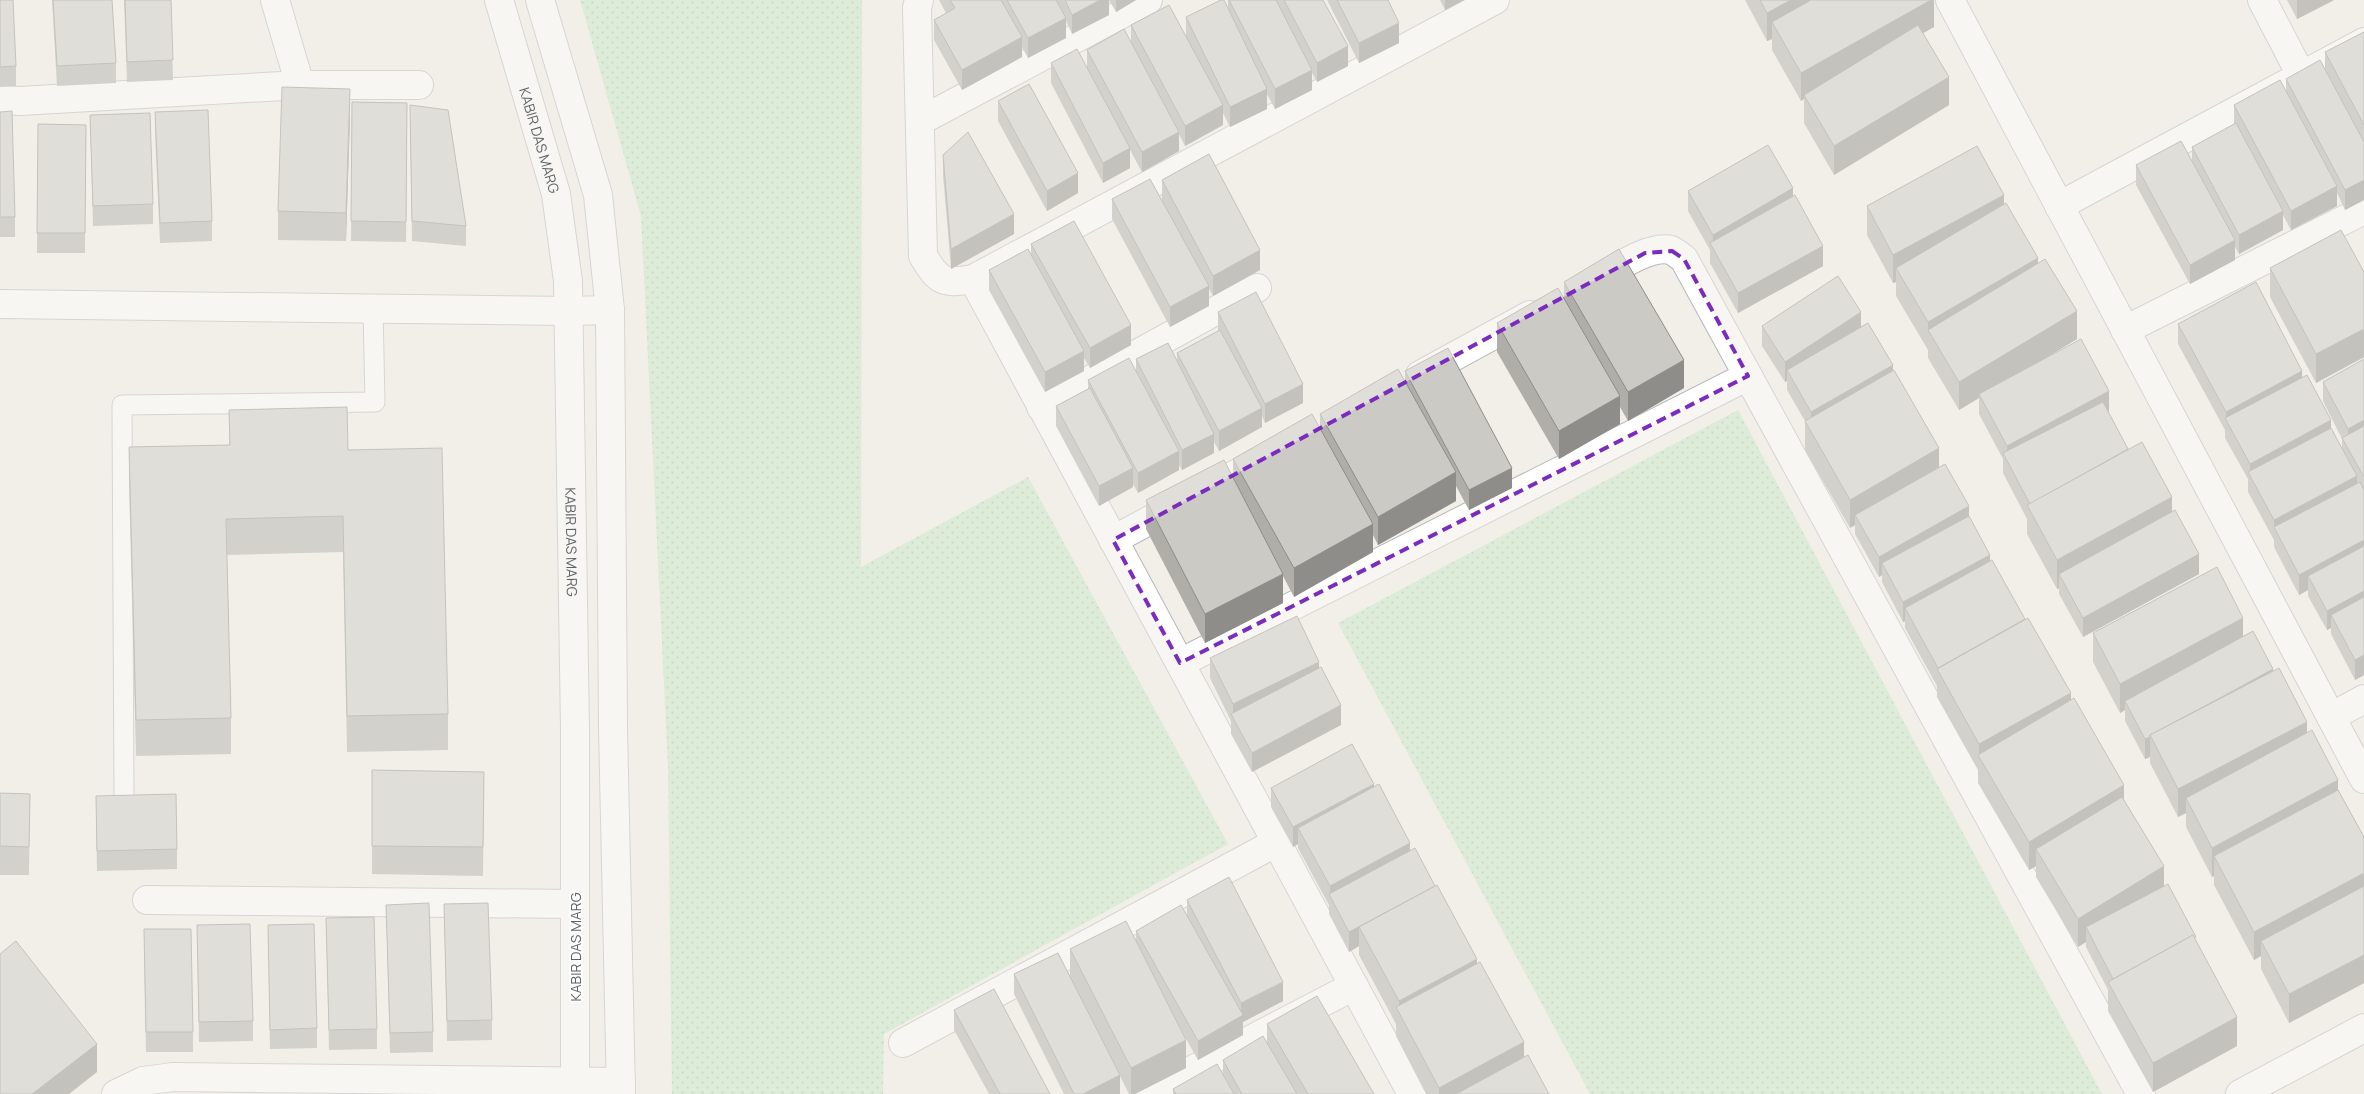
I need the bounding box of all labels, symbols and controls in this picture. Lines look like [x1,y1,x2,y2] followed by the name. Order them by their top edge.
[516,85,565,195] street label: KABIR DAS MARG
[562,487,582,597] street label: KABIR DAS MARG
[566,892,585,1002] street label: KABIR DAS MARG

